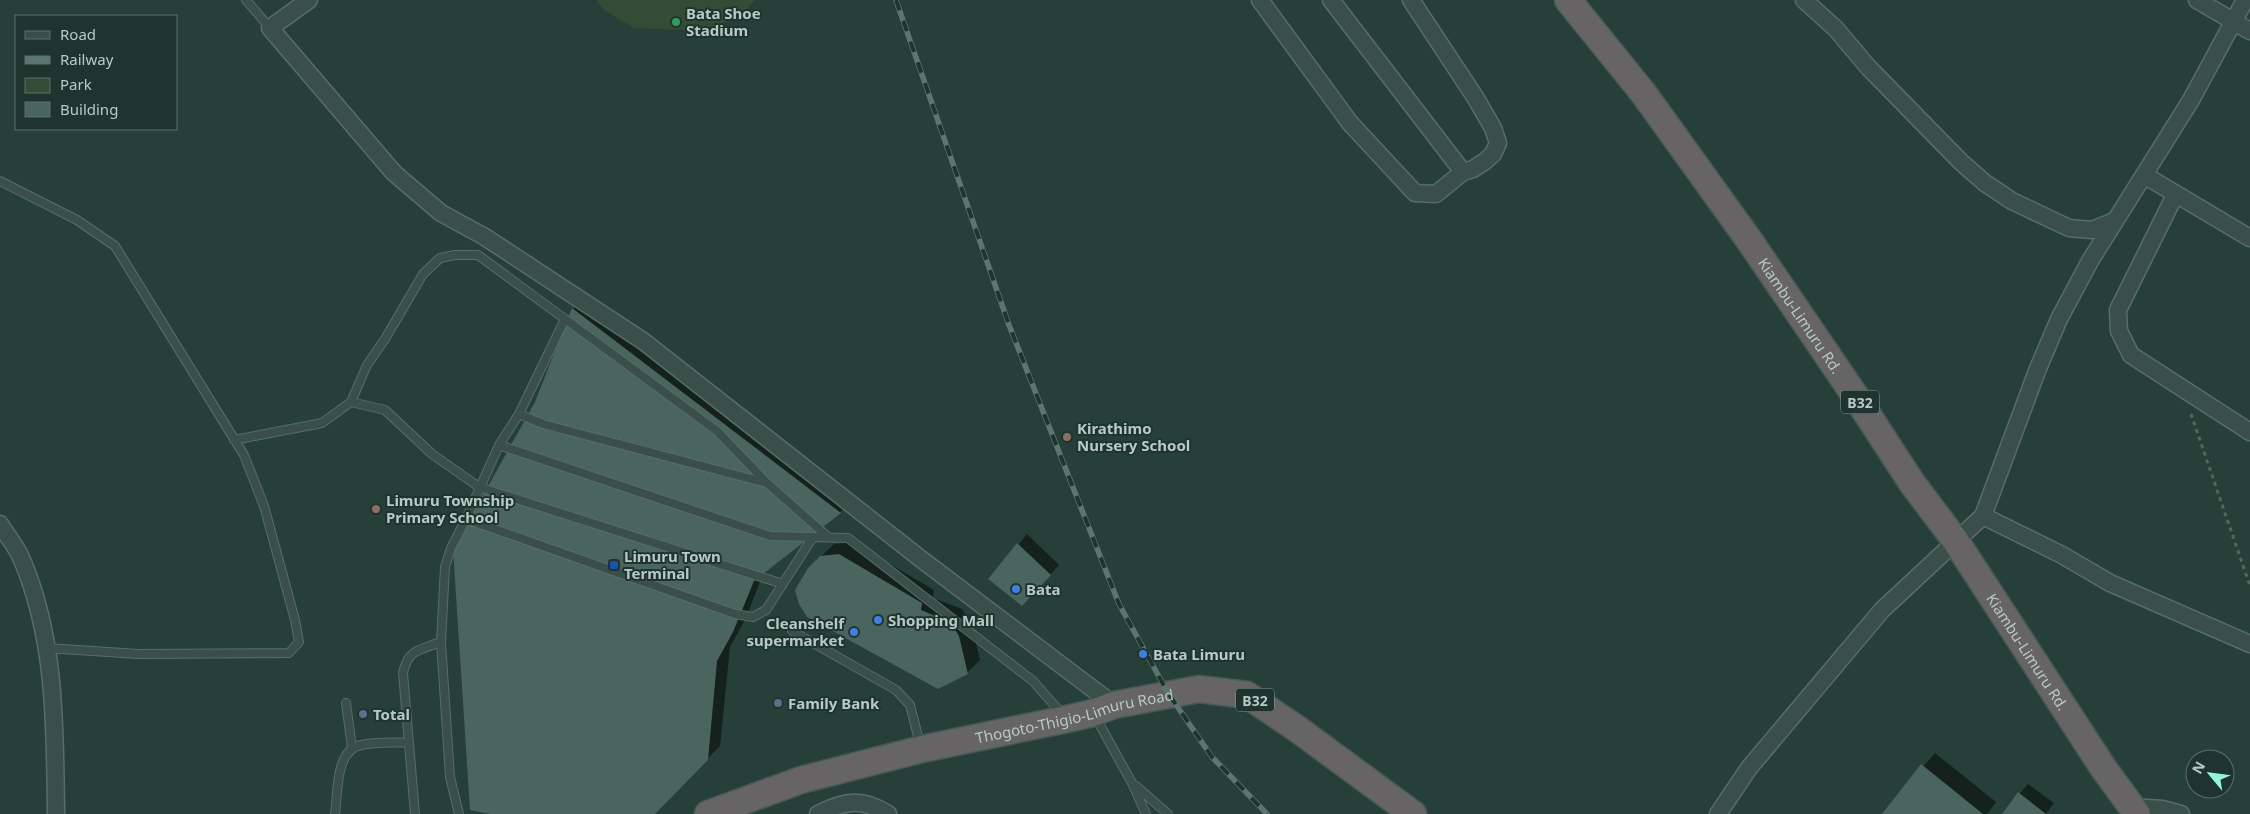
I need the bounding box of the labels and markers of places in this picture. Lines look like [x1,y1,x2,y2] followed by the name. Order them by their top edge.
[686,3,761,40] place label: Bata Shoe Stadium
[670,16,682,28] marker: Bata Shoe Stadium
[1077,418,1190,455] place label: Kirathimo Nursery School
[1061,431,1073,443] marker: Kirathimo Nursery School
[386,490,514,527] place label: Limuru Township Primary School
[370,503,382,515] marker: Limuru Township Primary School
[624,546,721,583] place label: Limuru Town Terminal
[608,559,620,571] marker: Limuru Town Terminal
[1026,579,1060,599] place label: Bata
[1010,583,1022,595] marker: Bata
[888,610,994,630] place label: Shopping Mall
[746,613,845,650] place label: Cleanshelf supermarket
[872,614,884,626] marker: Shopping Mall
[848,626,860,638] marker: Cleanshelf supermarket
[1153,644,1245,664] place label: Bata Limuru
[1137,648,1149,660] marker: Bata Limuru
[788,693,880,713] place label: Family Bank
[772,697,784,709] marker: Family Bank
[373,704,410,724] place label: Total
[357,708,369,720] marker: Total

